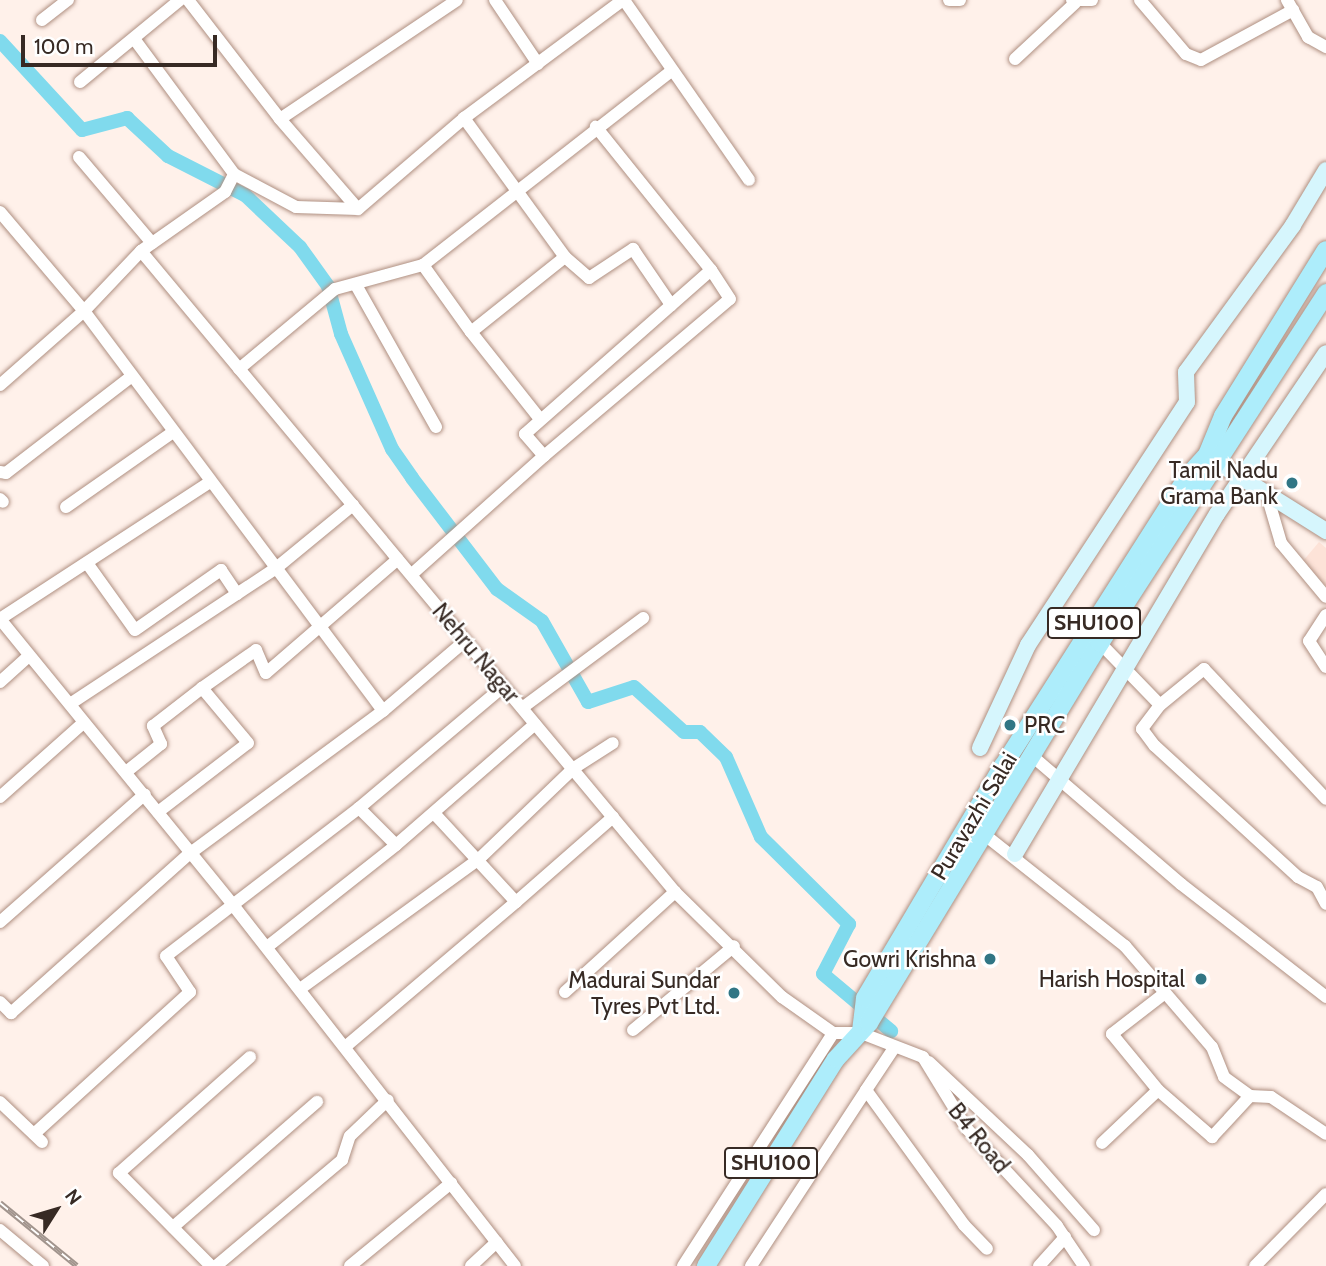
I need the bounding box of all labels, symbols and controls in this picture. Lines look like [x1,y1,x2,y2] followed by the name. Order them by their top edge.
[24,21,220,65] scale bar
[34,34,93,59] text: 100 m
[1160,456,1278,510] place label: Tamil Nadu Grama Bank
[1284,475,1300,491] marker: Tamil Nadu Grama Bank
[426,598,526,708] street label: Nehru Nagar
[1047,606,1141,640] road number: SHU100
[1024,711,1065,739] place label: PRC
[1002,717,1018,733] marker: PRC
[925,747,1023,885] street label: Puravazhi Salai
[843,945,976,973] place label: Gowri Krishna
[982,951,998,967] marker: Gowri Krishna
[1039,965,1185,993] place label: Harish Hospital
[568,966,720,1020] place label: Madurai Sundar Tyres Pvt Ltd.
[1191,969,1211,989] marker: Harish Hospital
[726,985,742,1001] marker: Madurai Sundar Tyres Pvt Ltd.
[942,1097,1016,1179] street label: B4 Road
[724,1146,818,1180] road number: SHU100
[21,1175,91,1245] north arrow
[60,1185,86,1209] text: N

